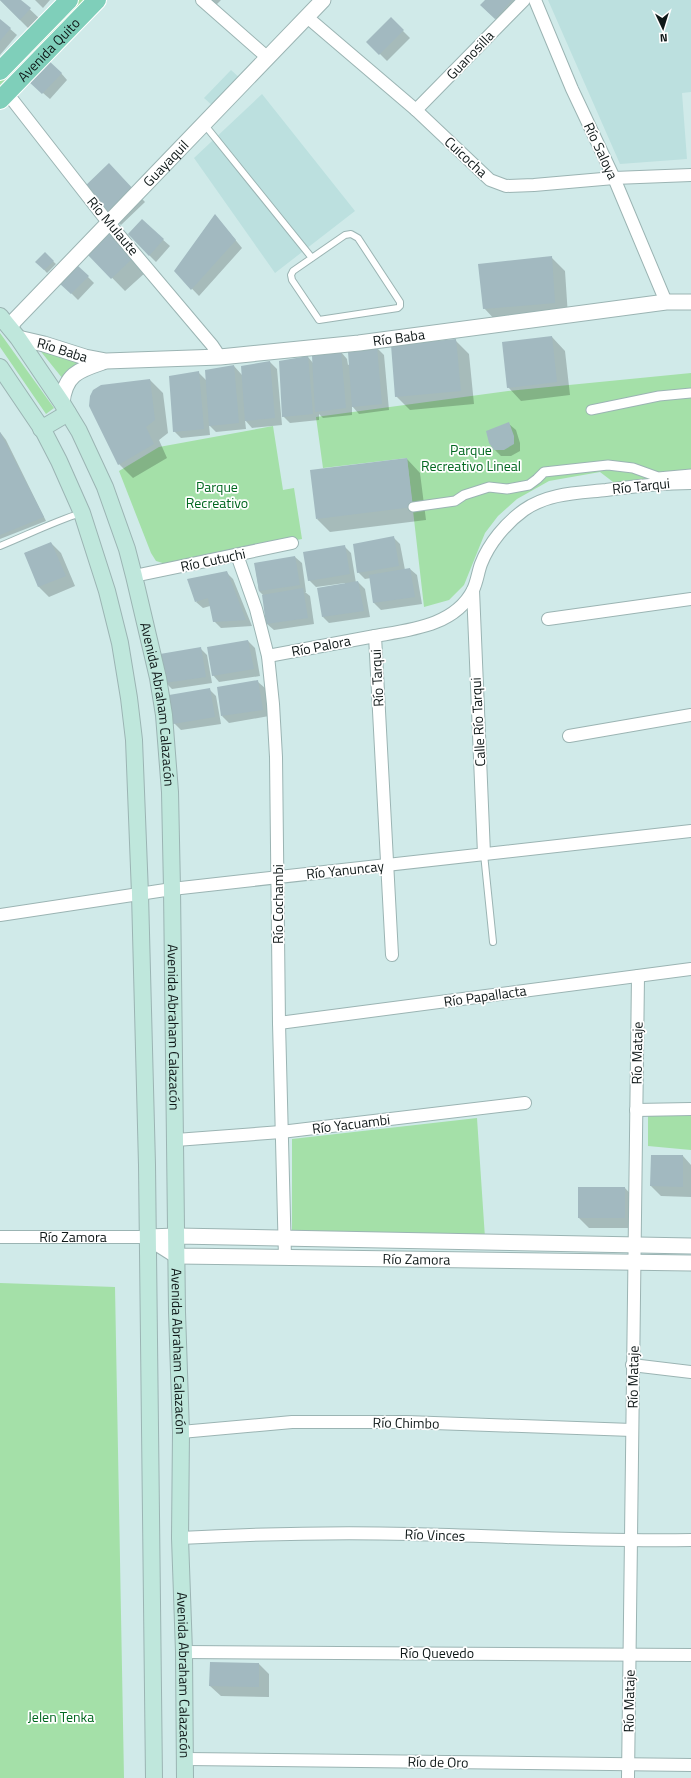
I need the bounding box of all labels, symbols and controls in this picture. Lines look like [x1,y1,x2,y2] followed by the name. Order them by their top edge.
[643,8,683,48] north arrow
[12,13,84,86] street label: Avenida Quito
[441,25,498,84] street label: Guanosilla
[659,30,668,46] text: N
[579,119,624,183] street label: Río Saloya
[440,131,493,182] street label: Cuicocha
[138,135,193,191] street label: Guayaquil
[83,192,144,260] street label: Río Mulaute
[371,323,426,351] street label: Río Baba
[35,332,91,367] street label: Río Baba
[421,439,521,476] park label: Parque Recreativo Lineal
[611,472,671,499] street label: Río Tarqui
[186,476,248,513] park label: Parque Recreativo
[178,542,247,577] street label: Río Cutuchi
[135,620,181,787] street label: Avenida Abraham Calazacón
[289,629,352,662] street label: Río Palora
[365,649,388,707] street label: Río Tarqui
[465,677,490,767] street label: Calle Río Tarqui
[305,855,385,884] street label: Río Yanuncay
[267,864,288,944] street label: Río Cochambi
[163,944,186,1111] street label: Avenida Abraham Calazacón
[442,979,528,1012] street label: Río Papallacta
[625,1021,648,1085] street label: Río Mataje
[311,1108,391,1139] street label: Río Yacuambi
[39,1226,107,1247] street label: Río Zamora
[382,1248,450,1270] street label: Río Zamora
[166,1268,192,1435] street label: Avenida Abraham Calazacón
[621,1345,644,1409] street label: Río Mataje
[372,1411,440,1434] street label: Río Chimbo
[404,1523,466,1546] street label: Río Vinces
[172,1592,196,1758] street label: Avenida Abraham Calazacón
[400,1642,474,1663] street label: Río Quevedo
[617,1669,640,1733] street label: Río Mataje
[28,1706,94,1727] park label: Jelen Tenka
[407,1750,469,1773] street label: Río de Oro

